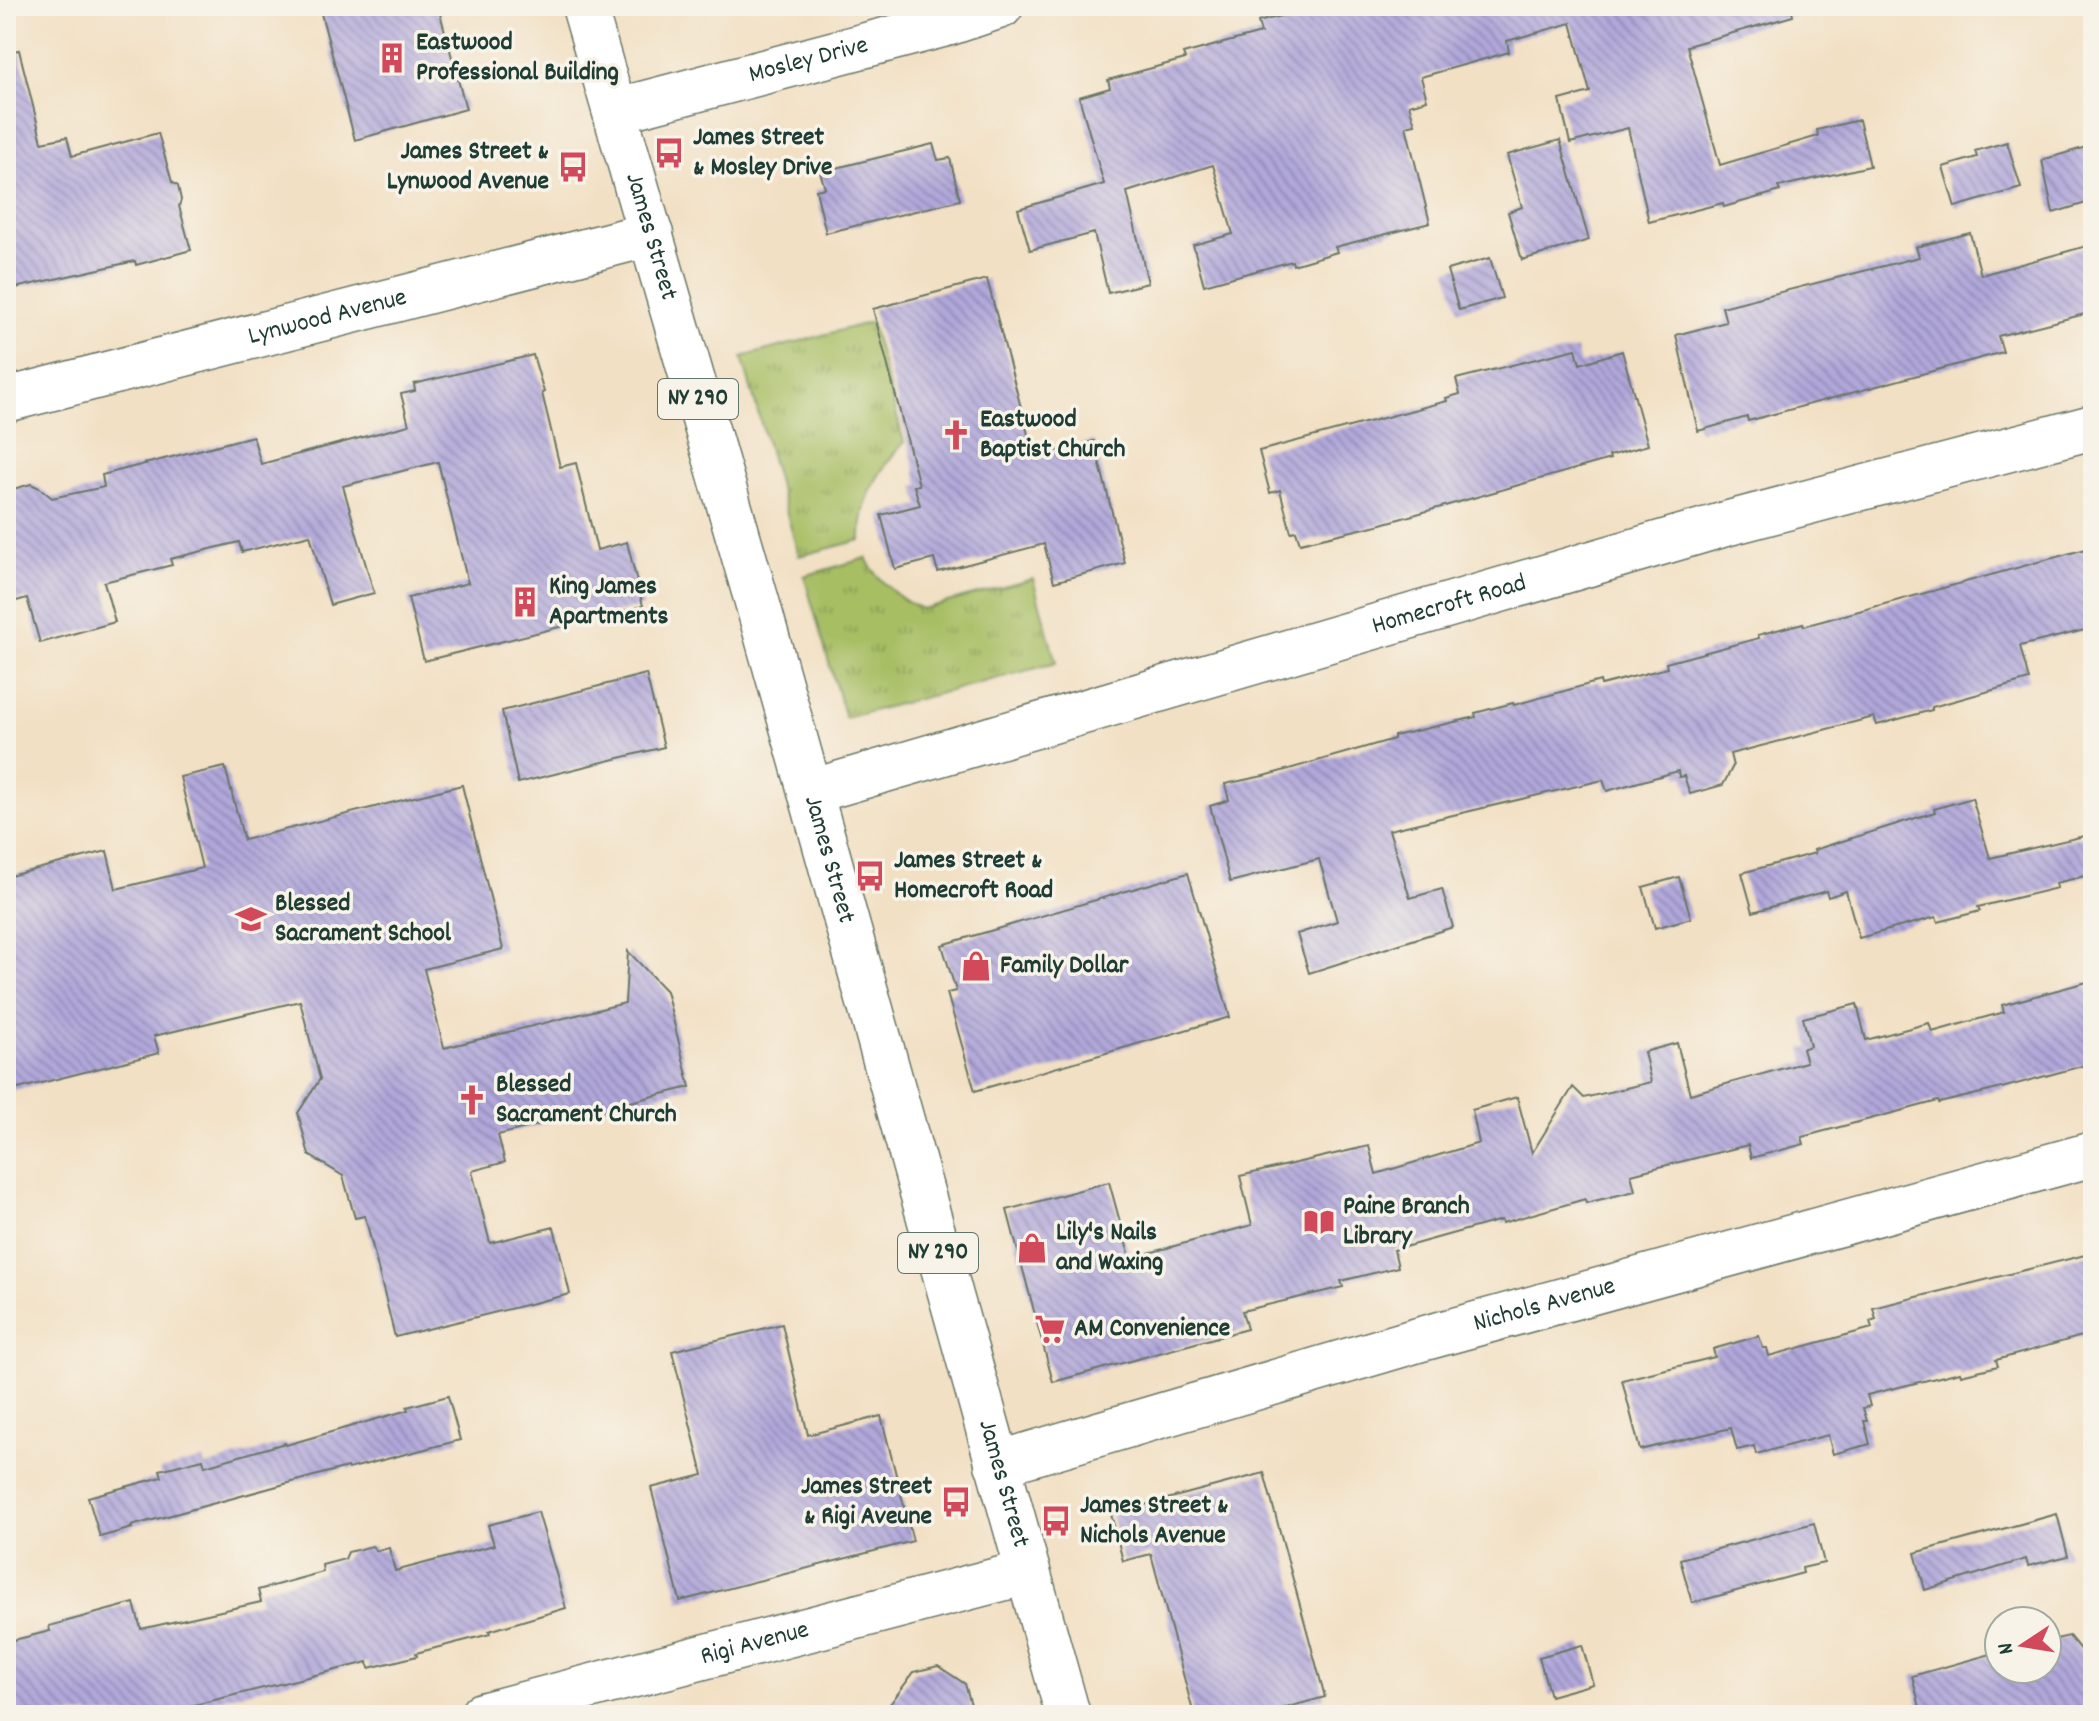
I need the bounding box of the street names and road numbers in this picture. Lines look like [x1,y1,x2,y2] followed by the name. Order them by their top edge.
[745,27,872,94] street label: Mosley Drive
[615,168,687,305] street label: James Street
[244,279,411,355] street label: Lynwood Avenue
[658,379,738,419] road number: NY 290
[1368,565,1531,645] street label: Homecroft Road
[794,791,865,928] street label: James Street
[898,1233,978,1273] road number: NY 290
[1469,1268,1620,1342] street label: Nichols Avenue
[968,1415,1039,1552] street label: James Street
[697,1612,813,1675] street label: Rigi Avenue

